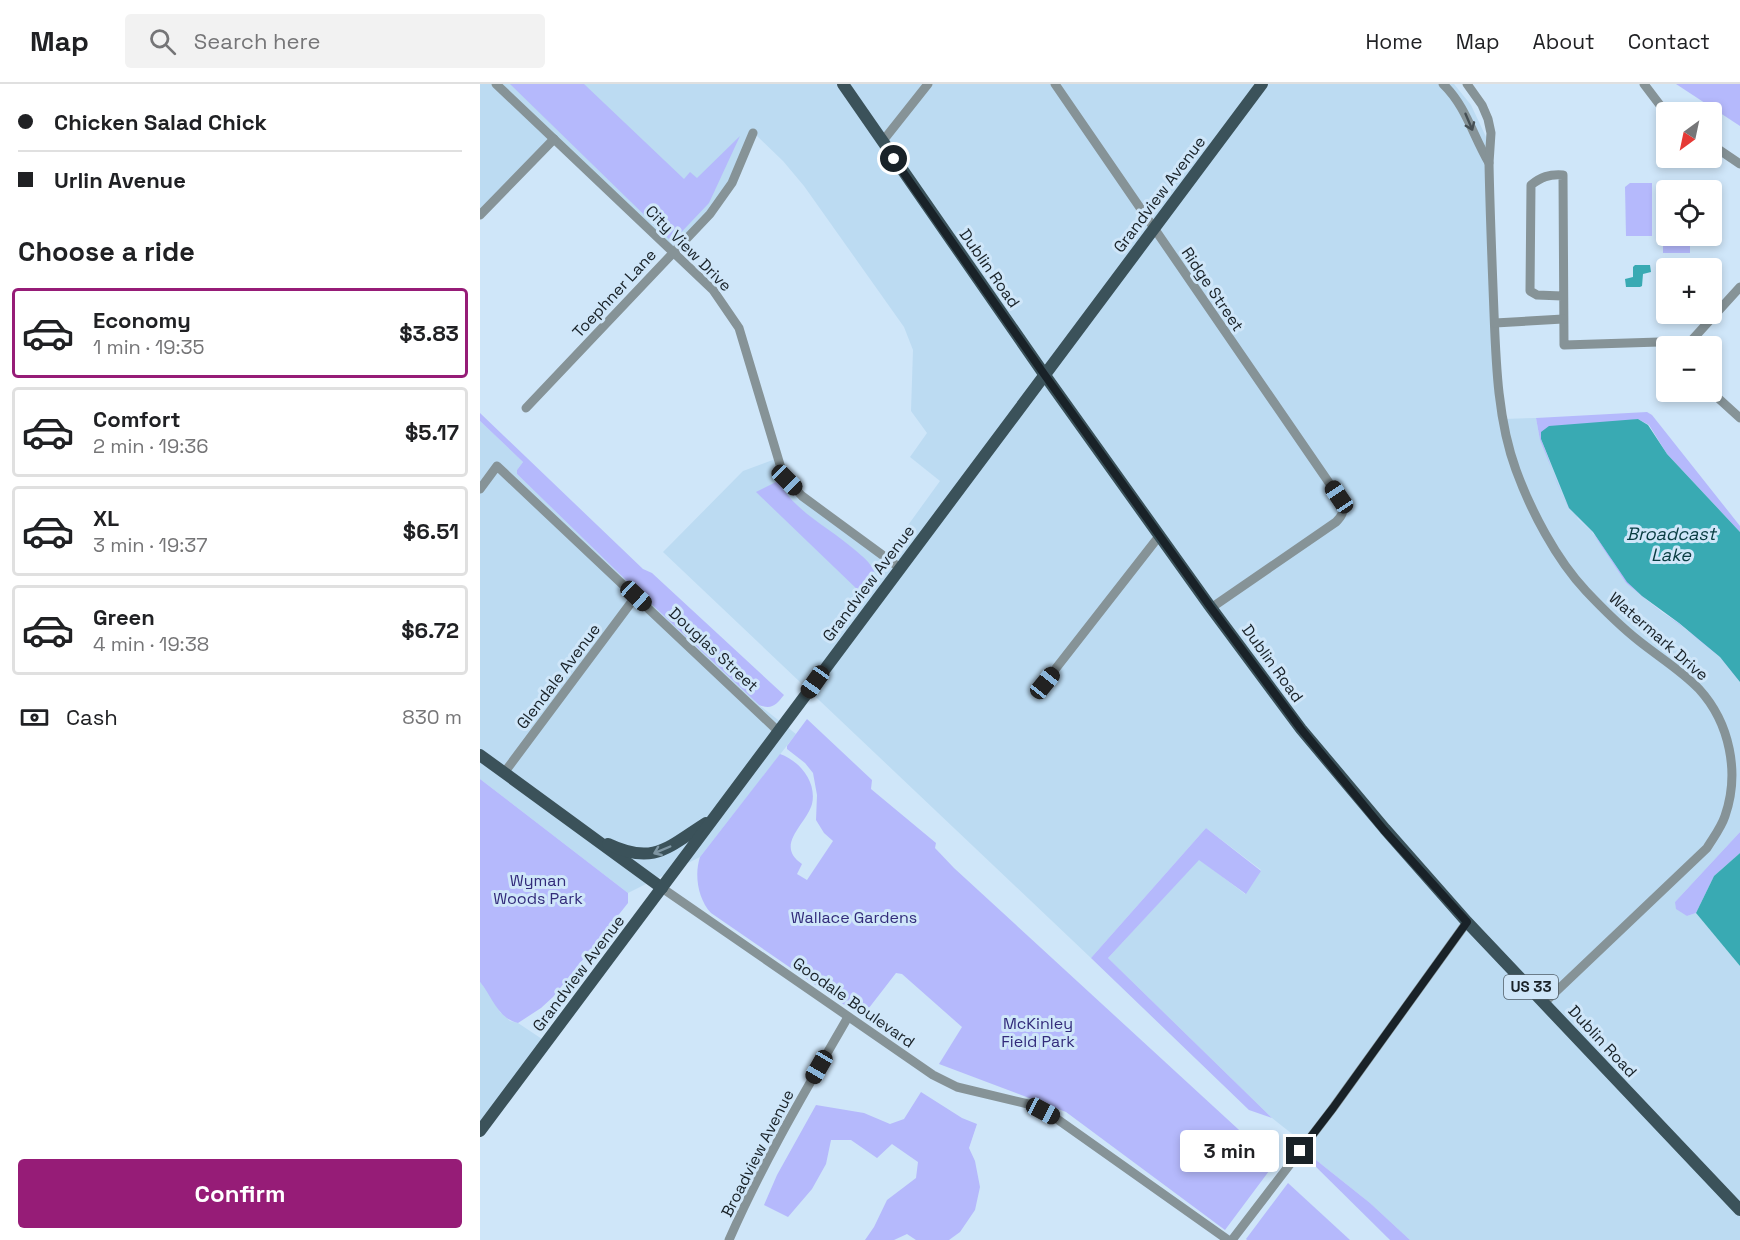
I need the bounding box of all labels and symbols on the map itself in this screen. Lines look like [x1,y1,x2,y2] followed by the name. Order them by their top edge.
[1656,102,1722,168] north arrow
[1464,112,1475,130] one-way arrow
[1109,132,1210,257] street label: Grandview Avenue
[880,145,907,172] route start
[641,201,736,296] street label: City View Drive
[955,225,1025,312] street label: Dublin Road
[1177,243,1248,335] street label: Ridge Street
[568,245,661,342] street label: Toephner Lane
[768,461,806,499] car
[1321,477,1357,517] car
[818,521,919,646] street label: Grandview Avenue
[1626,522,1718,566] water label: Broadcast Lake
[617,577,655,615] car
[1605,587,1713,685] street label: Watermark Drive
[664,602,763,696] street label: Douglas Street
[512,619,605,733] street label: Glendale Avenue
[1237,620,1308,707] street label: Dublin Road
[797,662,833,702] car
[1027,663,1063,703] car
[654,845,672,856] one-way arrow
[493,870,583,909] park label: Wyman Woods Park
[791,907,917,928] park label: Wallace Gardens
[528,911,629,1036] street label: Grandview Avenue
[789,952,919,1052] street label: Goodale Boulevard
[1504,975,1558,999] road number: US 33
[1564,1001,1642,1082] street label: Dublin Road
[1001,1013,1075,1052] park label: McKinley Field Park
[802,1047,836,1087] car
[716,1086,799,1221] street label: Broadview Avenue
[1023,1095,1063,1127] car
[1180,1130,1279,1172] callout: 3 min
[1286,1137,1313,1164] route end

